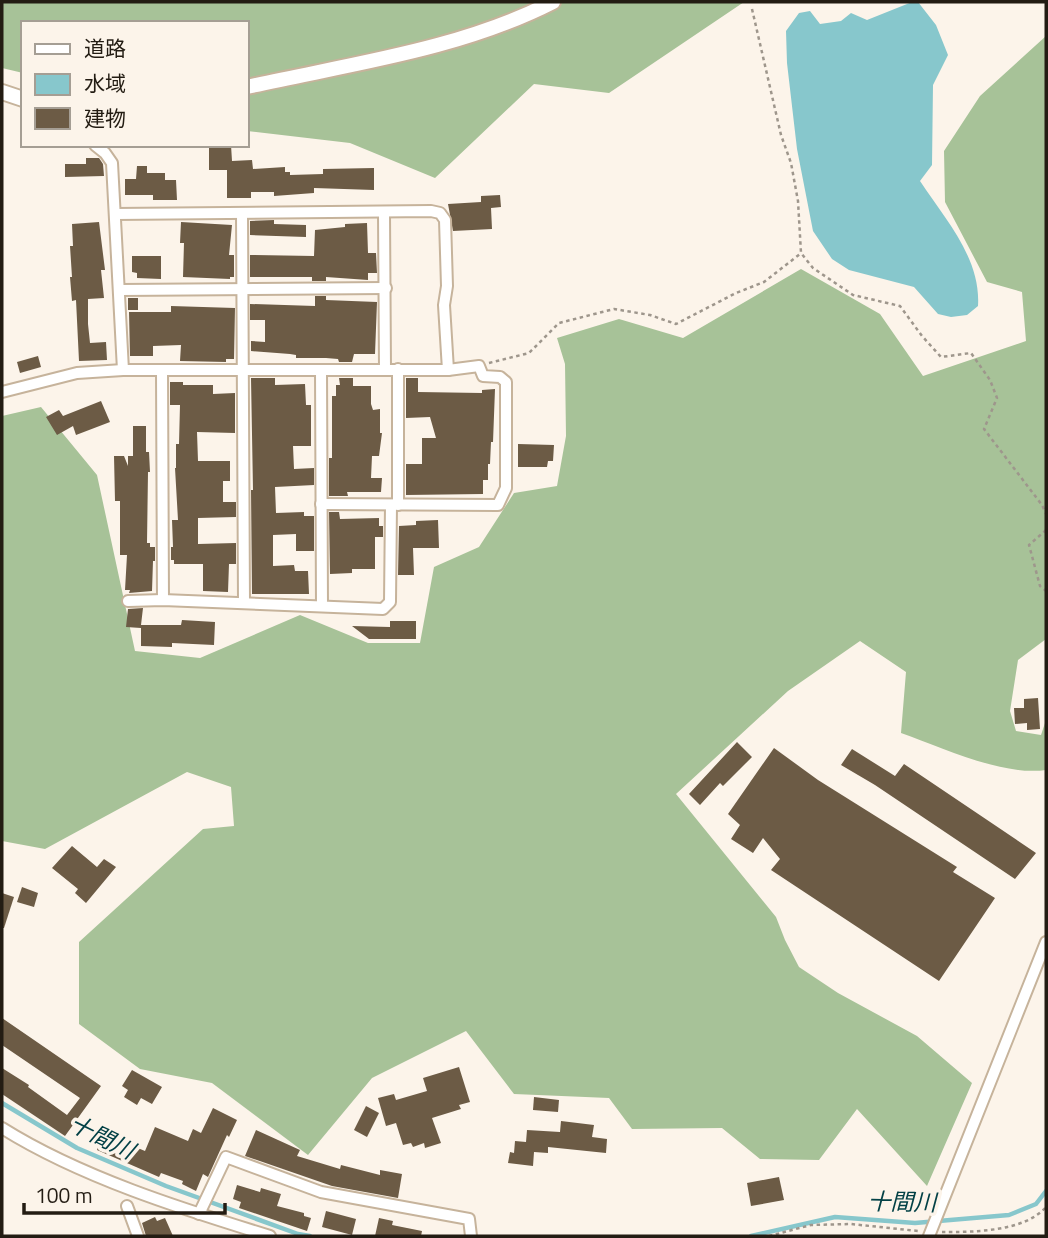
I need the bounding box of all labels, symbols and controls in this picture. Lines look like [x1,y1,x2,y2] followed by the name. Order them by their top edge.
[21,21,248,147] legend
[84,32,126,64] text: 道路
[84,67,126,99] text: 水域
[84,102,126,134] text: 建物
[64,1106,144,1169] water label: 十間川
[24,1172,226,1216] scale bar
[35,1179,92,1211] text: 100 m
[867,1183,940,1220] water label: 十間川

